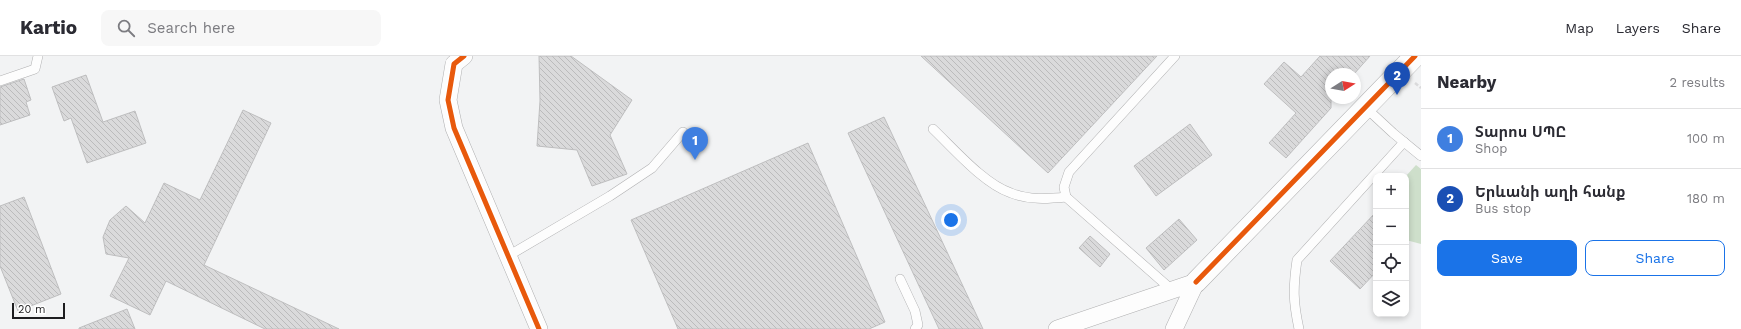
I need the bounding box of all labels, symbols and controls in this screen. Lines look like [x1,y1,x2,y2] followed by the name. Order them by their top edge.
[101,10,381,46] search box
[20,16,77,39] text: Kartio
[115,17,137,39] icon: search
[147,19,235,37] text: Search here
[1565,20,1594,36] text: Map
[1616,20,1660,36] text: Layers
[1682,20,1721,36] text: Share
[1384,62,1410,95] pin: 2
[1325,68,1361,104] north arrow
[1437,72,1496,92] text: Nearby
[1670,75,1725,90] text: 2 results
[1475,123,1566,141] text: Տարոս ՍՊԸ
[682,127,708,160] pin: 1
[1447,131,1453,146] text: 1
[1687,131,1725,146] text: 100 m
[1475,141,1507,156] text: Shop
[1373,173,1409,317] map controls
[1373,173,1409,209] button: +
[1475,183,1625,201] text: Երևանի աղի հանք
[1446,191,1454,206] text: 2
[1687,191,1725,206] text: 180 m
[1475,201,1531,216] text: Bus stop
[1373,209,1409,245] button: −
[941,210,961,230] your location
[1437,240,1577,276] button: Save
[1585,240,1725,276] button: Share
[1373,245,1409,281] button: locate
[1373,281,1409,317] button: layers
[12,301,65,320] scale bar
[18,303,46,316] text: 20 m

